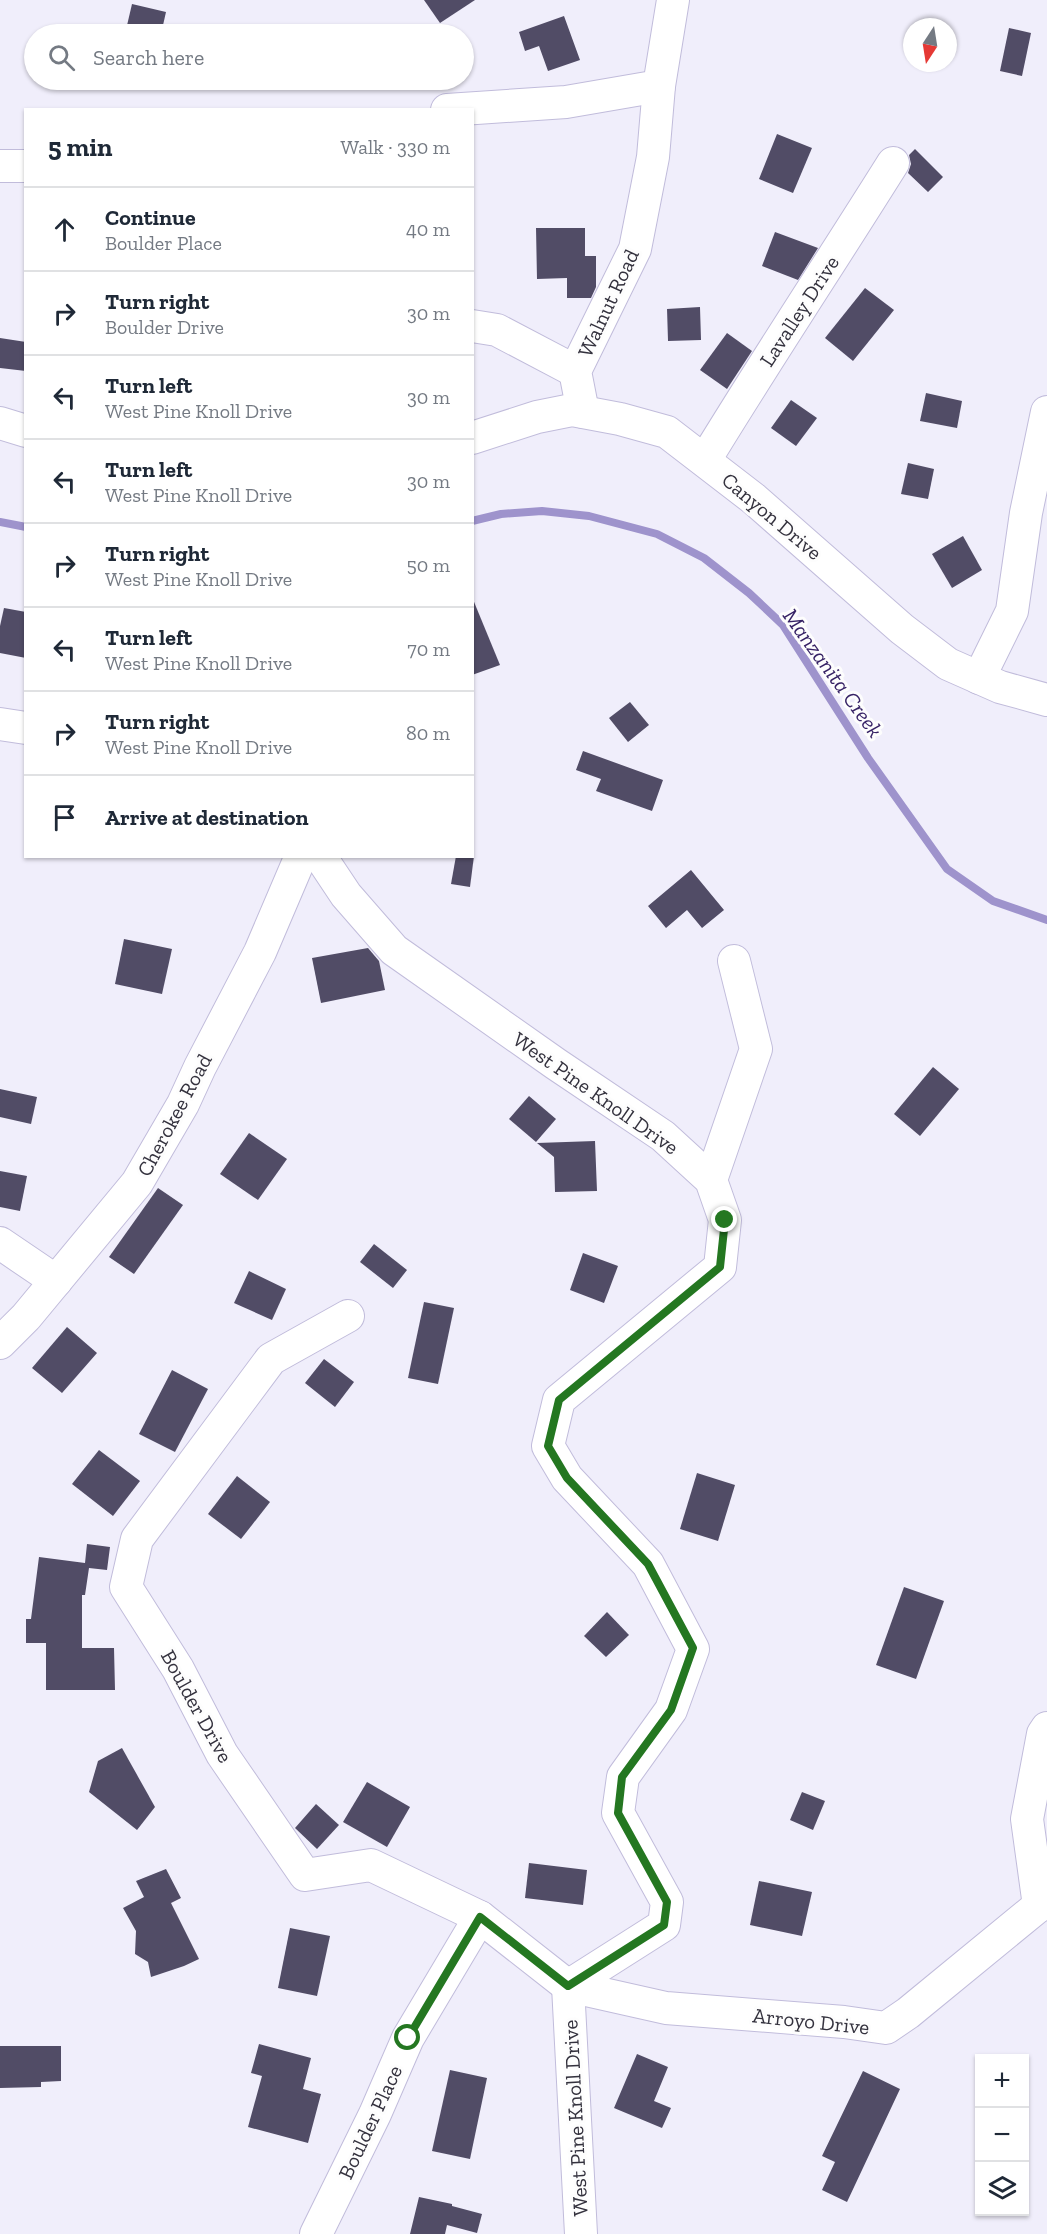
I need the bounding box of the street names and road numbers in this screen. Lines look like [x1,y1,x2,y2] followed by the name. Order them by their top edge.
[572,245,644,361] street label: Walnut Road
[754,251,844,371] street label: Lavalley Drive
[717,467,827,565] street label: Canyon Drive
[508,1026,684,1160] street label: West Pine Knoll Drive
[131,1049,217,1180] street label: Cherokee Road
[156,1645,238,1767] street label: Boulder Drive
[751,2002,871,2040] street label: Arroyo Drive
[557,2019,593,2217] street label: West Pine Knoll Drive
[333,2061,407,2183] street label: Boulder Place

